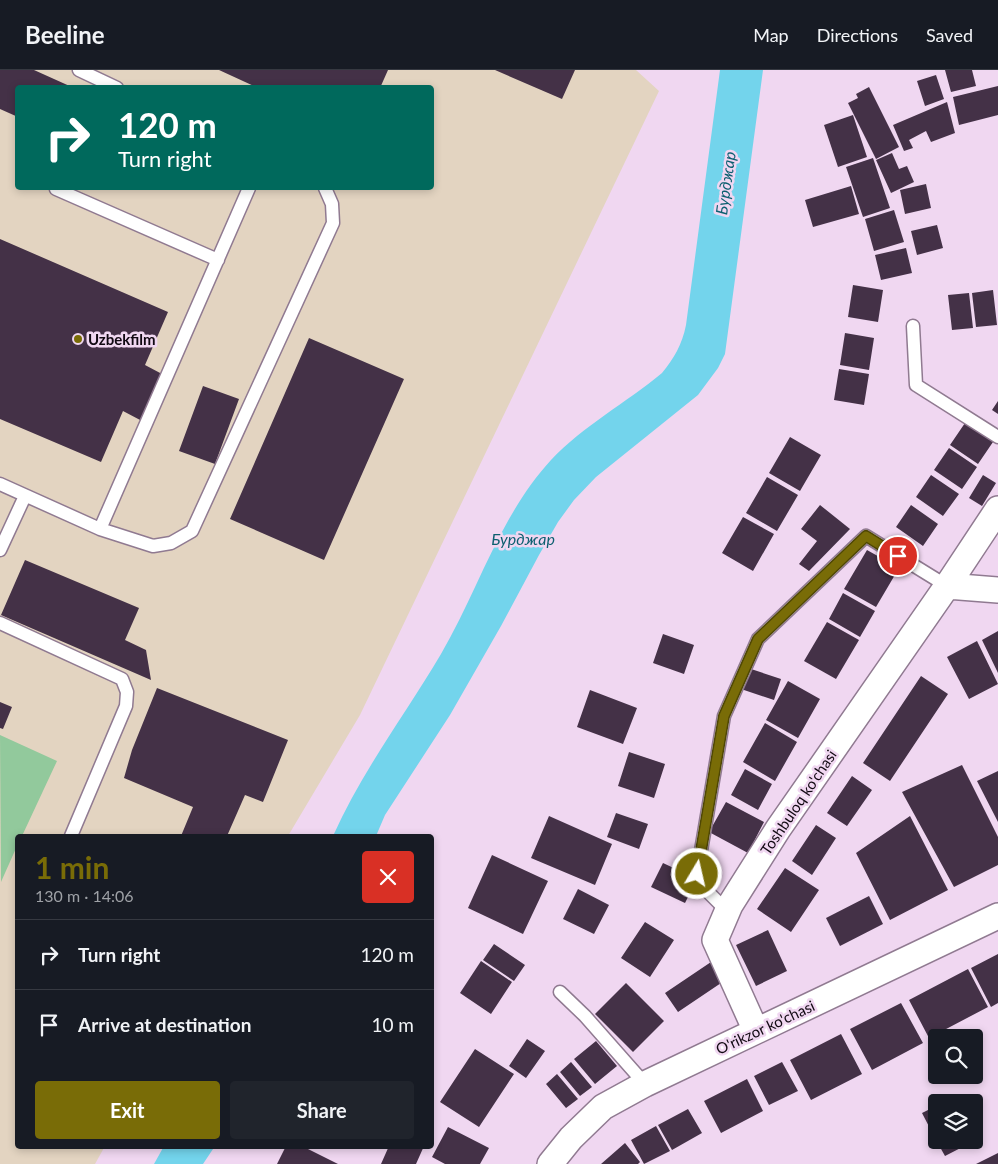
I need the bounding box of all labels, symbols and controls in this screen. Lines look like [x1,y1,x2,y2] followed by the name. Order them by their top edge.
[25,20,105,49] text: Beeline
[753,24,789,46] text: Map
[817,24,898,46] text: Directions
[926,24,973,46] text: Saved
[118,103,217,145] text: 120 m
[35,105,100,170] icon: right
[118,145,212,172] text: Turn right
[711,150,739,216] water label: Бурджар
[88,330,156,348] place label: Uzbekfilm
[72,333,84,345] marker: Uzbekfilm
[491,529,555,548] water label: Бурджар
[877,535,919,577] pin
[884,542,912,570] icon: arrive
[756,746,840,858] street label: Toshbuloq ko'chasi
[670,847,722,899] position arrow
[35,849,109,885] text: 1 min
[362,851,414,903] button: close
[35,886,134,905] text: 130 m · 14:06
[35,941,63,969] icon: right
[78,943,160,966] text: Turn right
[360,943,414,966] text: 120 m
[713,996,817,1058] street label: O'rikzor ko'chasi
[35,1011,63,1039] icon: arrive
[78,1013,251,1036] text: Arrive at destination
[371,1013,414,1036] text: 10 m
[928,1029,983,1149] map controls
[928,1029,983,1084] button: search
[35,1081,220,1139] button: Exit
[230,1081,414,1139] button: Share
[928,1094,983,1149] button: layers

